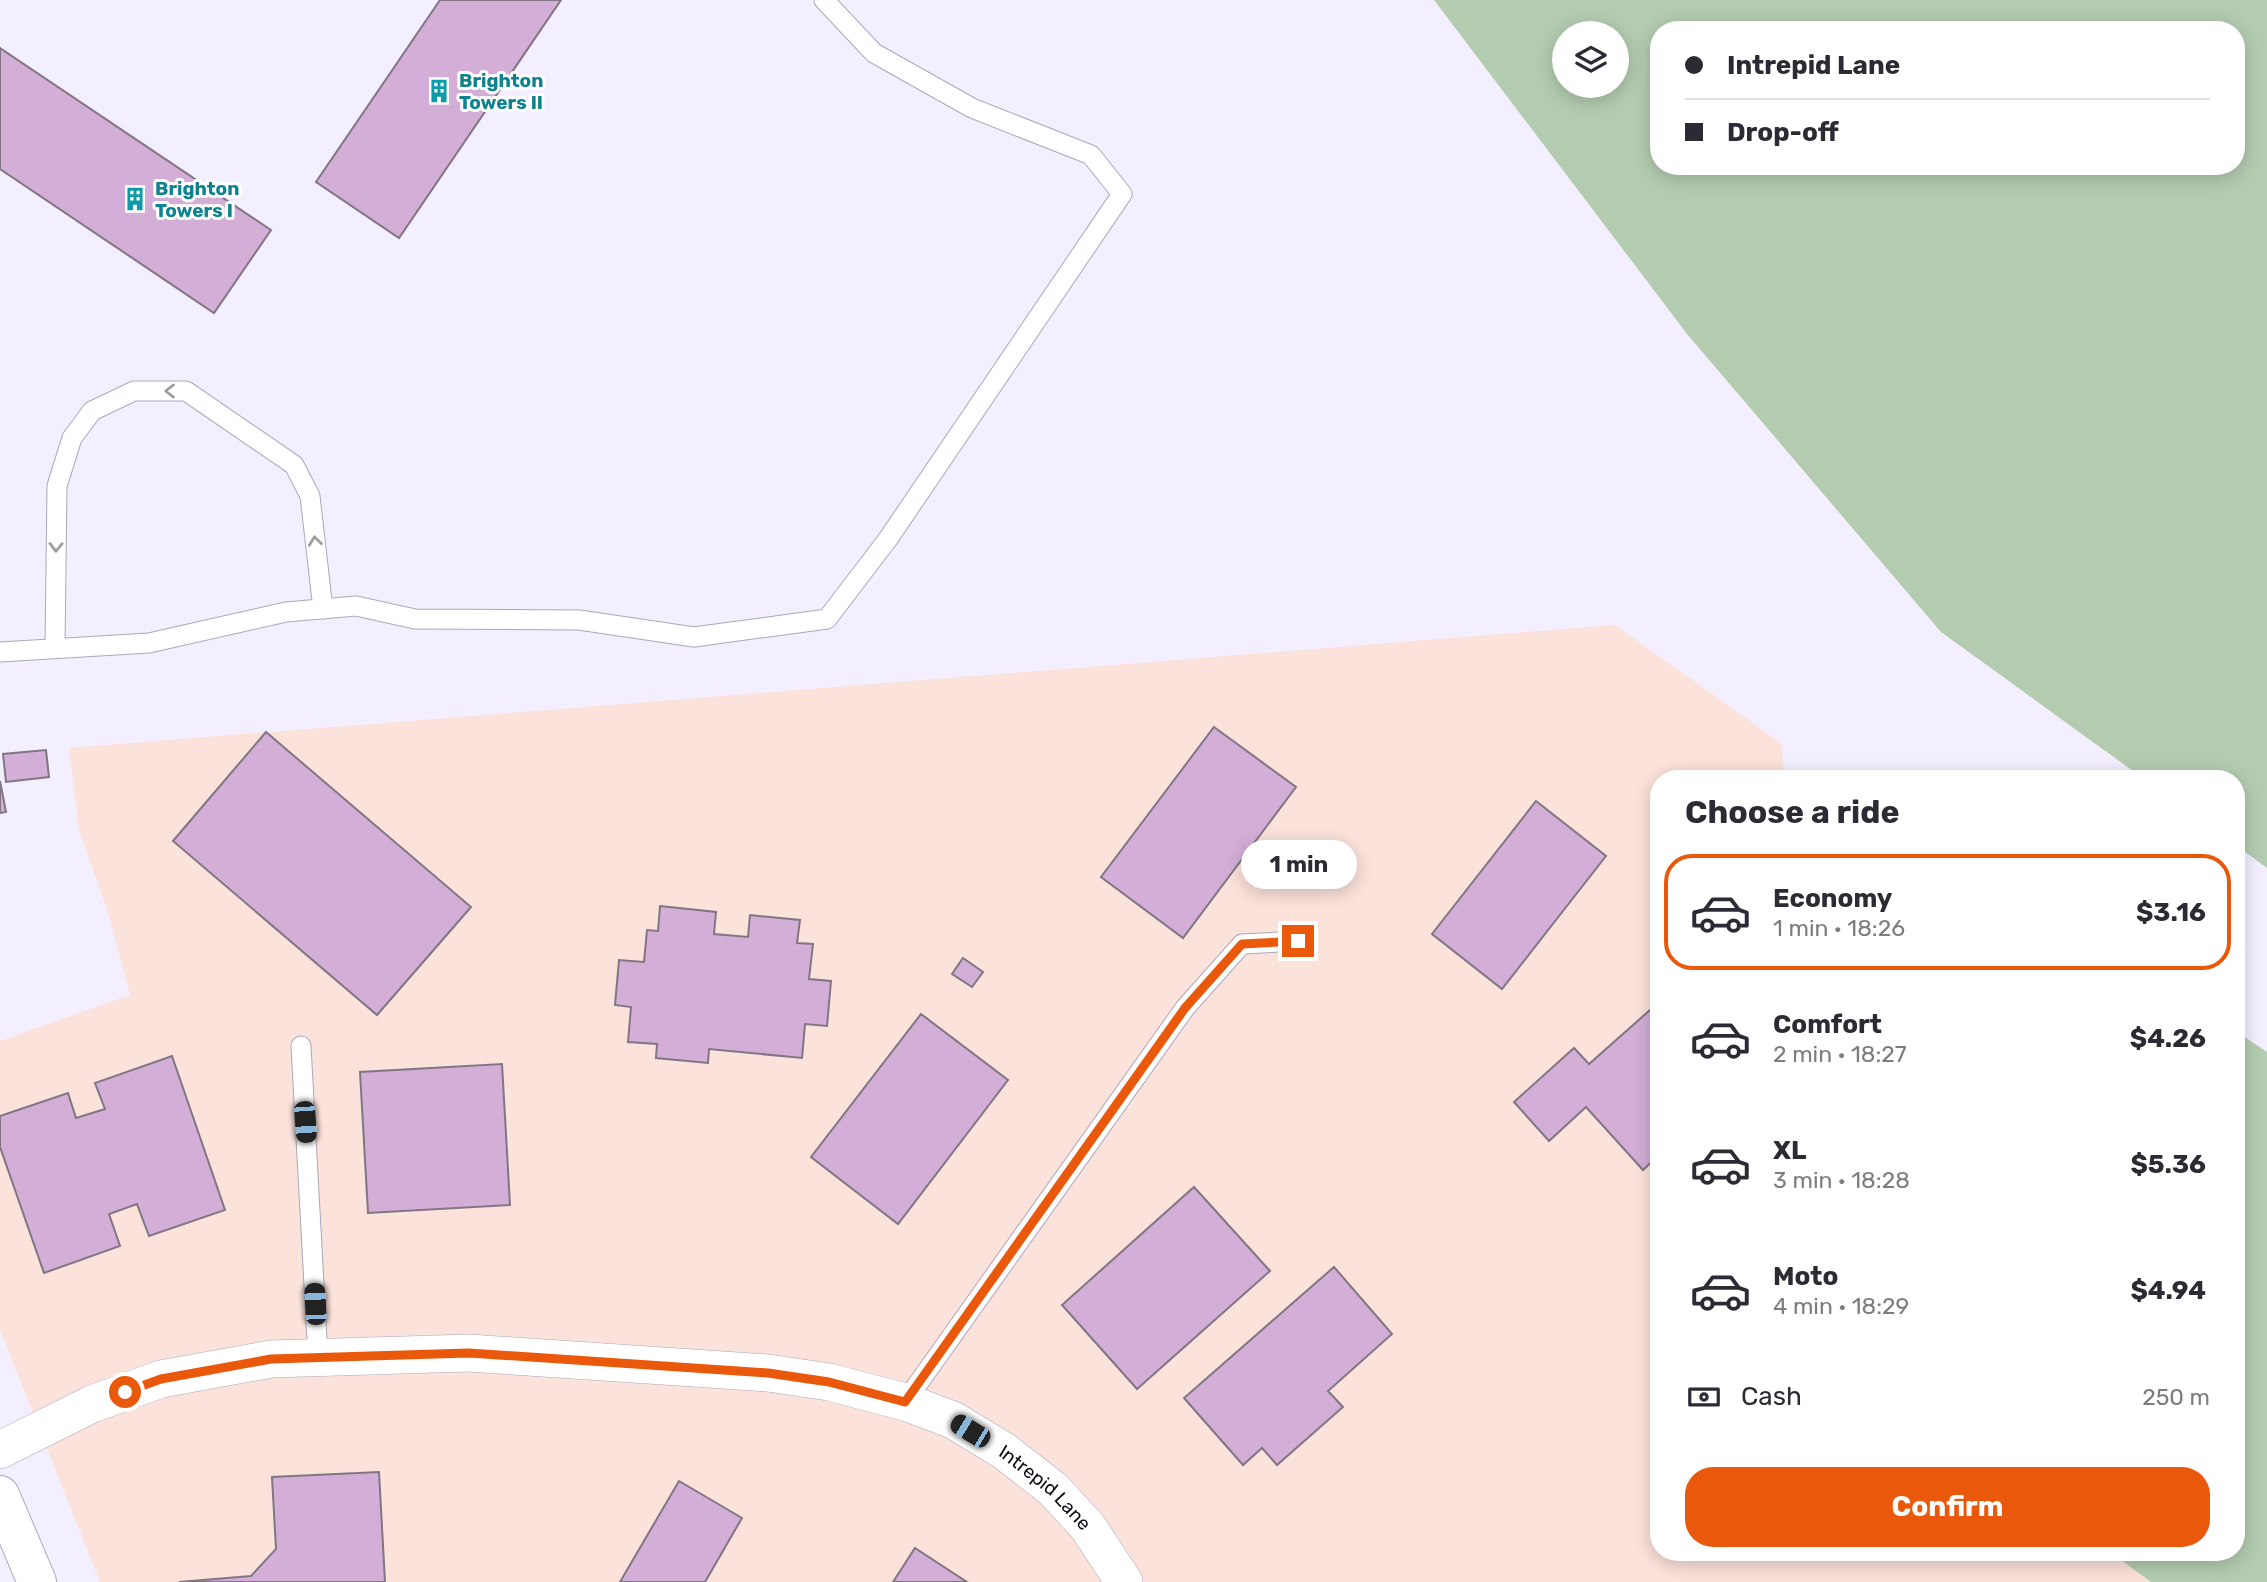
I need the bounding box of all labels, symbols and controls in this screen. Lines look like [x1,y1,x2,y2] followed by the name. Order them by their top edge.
[1552,21,1629,98] map controls
[1552,21,1629,98] button: layers
[1727,50,1900,81] text: Intrepid Lane
[459,69,543,114] place label: Brighton Towers II
[425,77,453,105] building icon: Brighton Towers II
[1727,117,1839,148] text: Drop-off
[155,177,239,222] place label: Brighton Towers I
[121,185,149,213] building icon: Brighton Towers I
[164,383,175,399] one-way arrow
[308,535,323,547] one-way arrow
[48,542,64,553] one-way arrow
[1685,793,1899,831] text: Choose a ride
[1240,839,1356,888] callout: 1 min
[1270,850,1328,878] text: 1 min
[1689,881,1752,944] icon: car
[1773,883,1892,914] text: Economy
[2136,897,2206,928] text: $3.16
[1773,914,1905,942] text: 1 min · 18:26
[1282,925,1314,957] route end
[1689,1007,1752,1070] icon: car
[1773,1009,1882,1040] text: Comfort
[2130,1023,2206,1054] text: $4.26
[1773,1040,1907,1068] text: 2 min · 18:27
[294,1100,317,1144] car
[1689,1133,1752,1196] icon: car
[1773,1135,1806,1166] text: XL
[2130,1149,2206,1180] text: $5.36
[1773,1166,1910,1194] text: 3 min · 18:28
[1689,1259,1752,1322] icon: car
[1773,1261,1838,1292] text: Moto
[2130,1275,2206,1306] text: $4.94
[304,1282,327,1326] car
[1773,1292,1909,1320] text: 4 min · 18:29
[109,1376,141,1408] route start
[1685,1378,1723,1416] icon: cash
[1741,1381,1802,1412] text: Cash
[2142,1383,2210,1411] text: 250 m
[947,1411,994,1451] car
[995,1439,1096,1535] street label: Intrepid Lane
[1685,1467,2210,1547] button: Confirm

